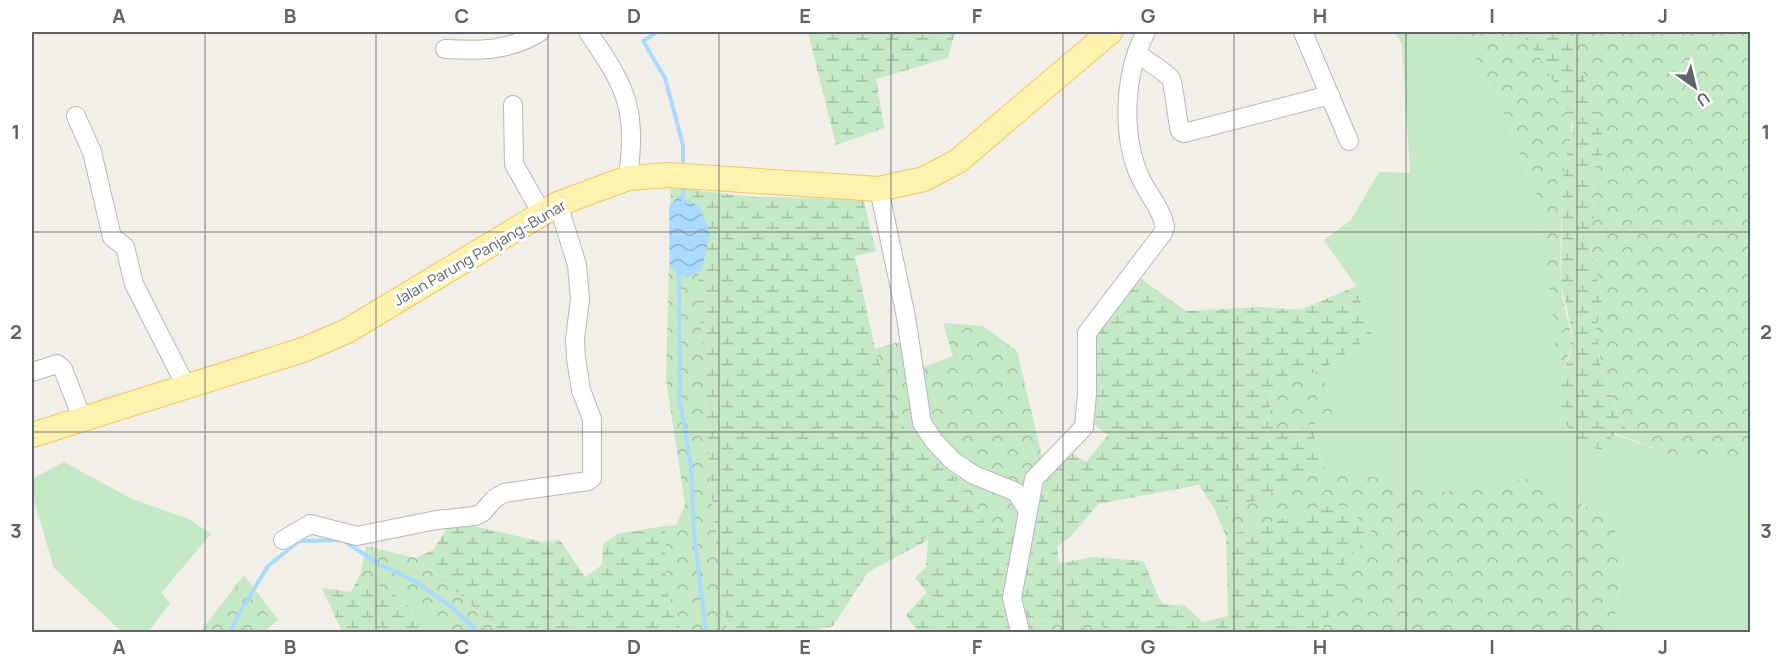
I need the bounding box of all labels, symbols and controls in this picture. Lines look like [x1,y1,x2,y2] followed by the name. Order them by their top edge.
[112,2,126,29] text: A
[284,2,297,29] text: B
[455,2,469,29] text: C
[627,2,641,29] text: D
[799,2,811,29] text: E
[972,2,983,29] text: F
[1141,2,1156,29] text: G
[1313,2,1327,29] text: H
[1489,2,1495,29] text: I
[1658,2,1668,29] text: J
[1665,57,1725,117] north arrow
[1692,87,1714,112] text: U
[12,118,20,145] text: 1
[1762,118,1770,145] text: 1
[390,194,570,311] street label: Jalan Parung Panjang–Bunar
[10,318,22,345] text: 2
[1760,318,1772,345] text: 2
[10,517,22,544] text: 3
[1760,517,1772,544] text: 3
[112,633,126,660] text: A
[284,633,297,660] text: B
[455,633,469,660] text: C
[627,633,641,660] text: D
[799,633,811,660] text: E
[972,633,983,660] text: F
[1141,633,1156,660] text: G
[1313,633,1327,660] text: H
[1489,633,1495,660] text: I
[1658,633,1668,660] text: J

